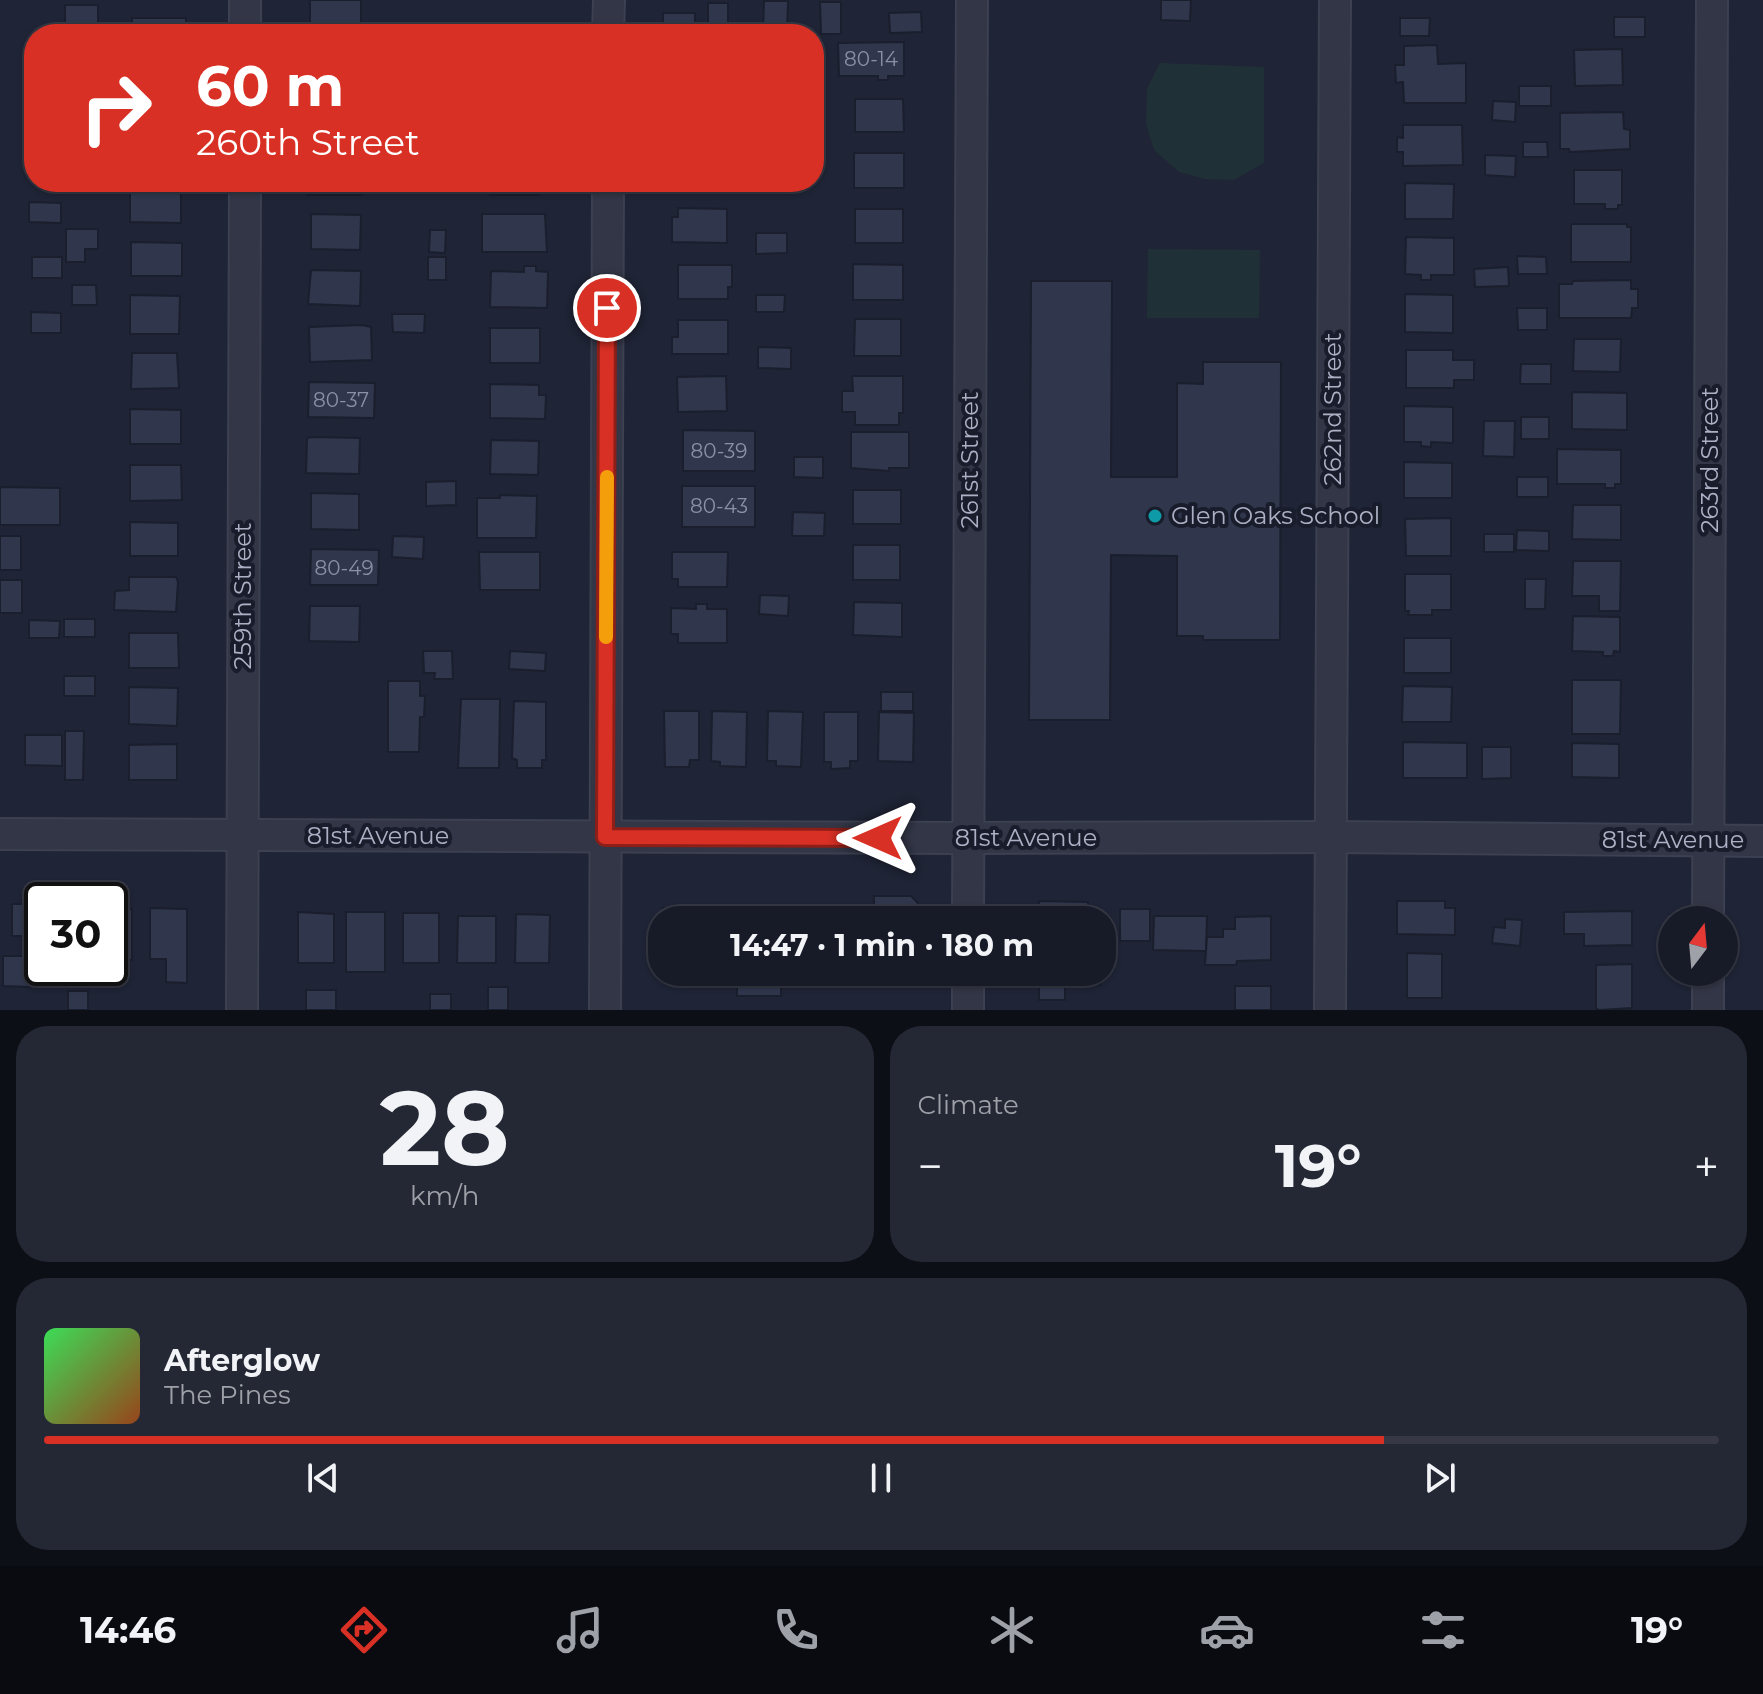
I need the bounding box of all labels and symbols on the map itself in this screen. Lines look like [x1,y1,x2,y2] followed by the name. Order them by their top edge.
[844,47,898,71] house number: 80-14
[573,274,641,342] pin
[1318,332,1347,486] street label: 262nd Street
[1695,387,1724,533] street label: 263rd Street
[313,388,369,412] house number: 80-37
[955,391,984,529] street label: 261st Street
[691,439,747,463] house number: 80-39
[690,494,748,518] house number: 80-43
[1171,501,1380,530] place label: Glen Oaks School
[1146,507,1164,525] marker: Glen Oaks School
[228,522,257,669] street label: 259th Street
[314,556,374,580] house number: 80-49
[836,796,920,880] position arrow
[307,821,449,850] street label: 81st Avenue
[955,823,1097,852] street label: 81st Avenue
[1602,825,1744,854] street label: 81st Avenue
[24,882,128,986] speed limit sign: 30
[1658,906,1738,986] north arrow

